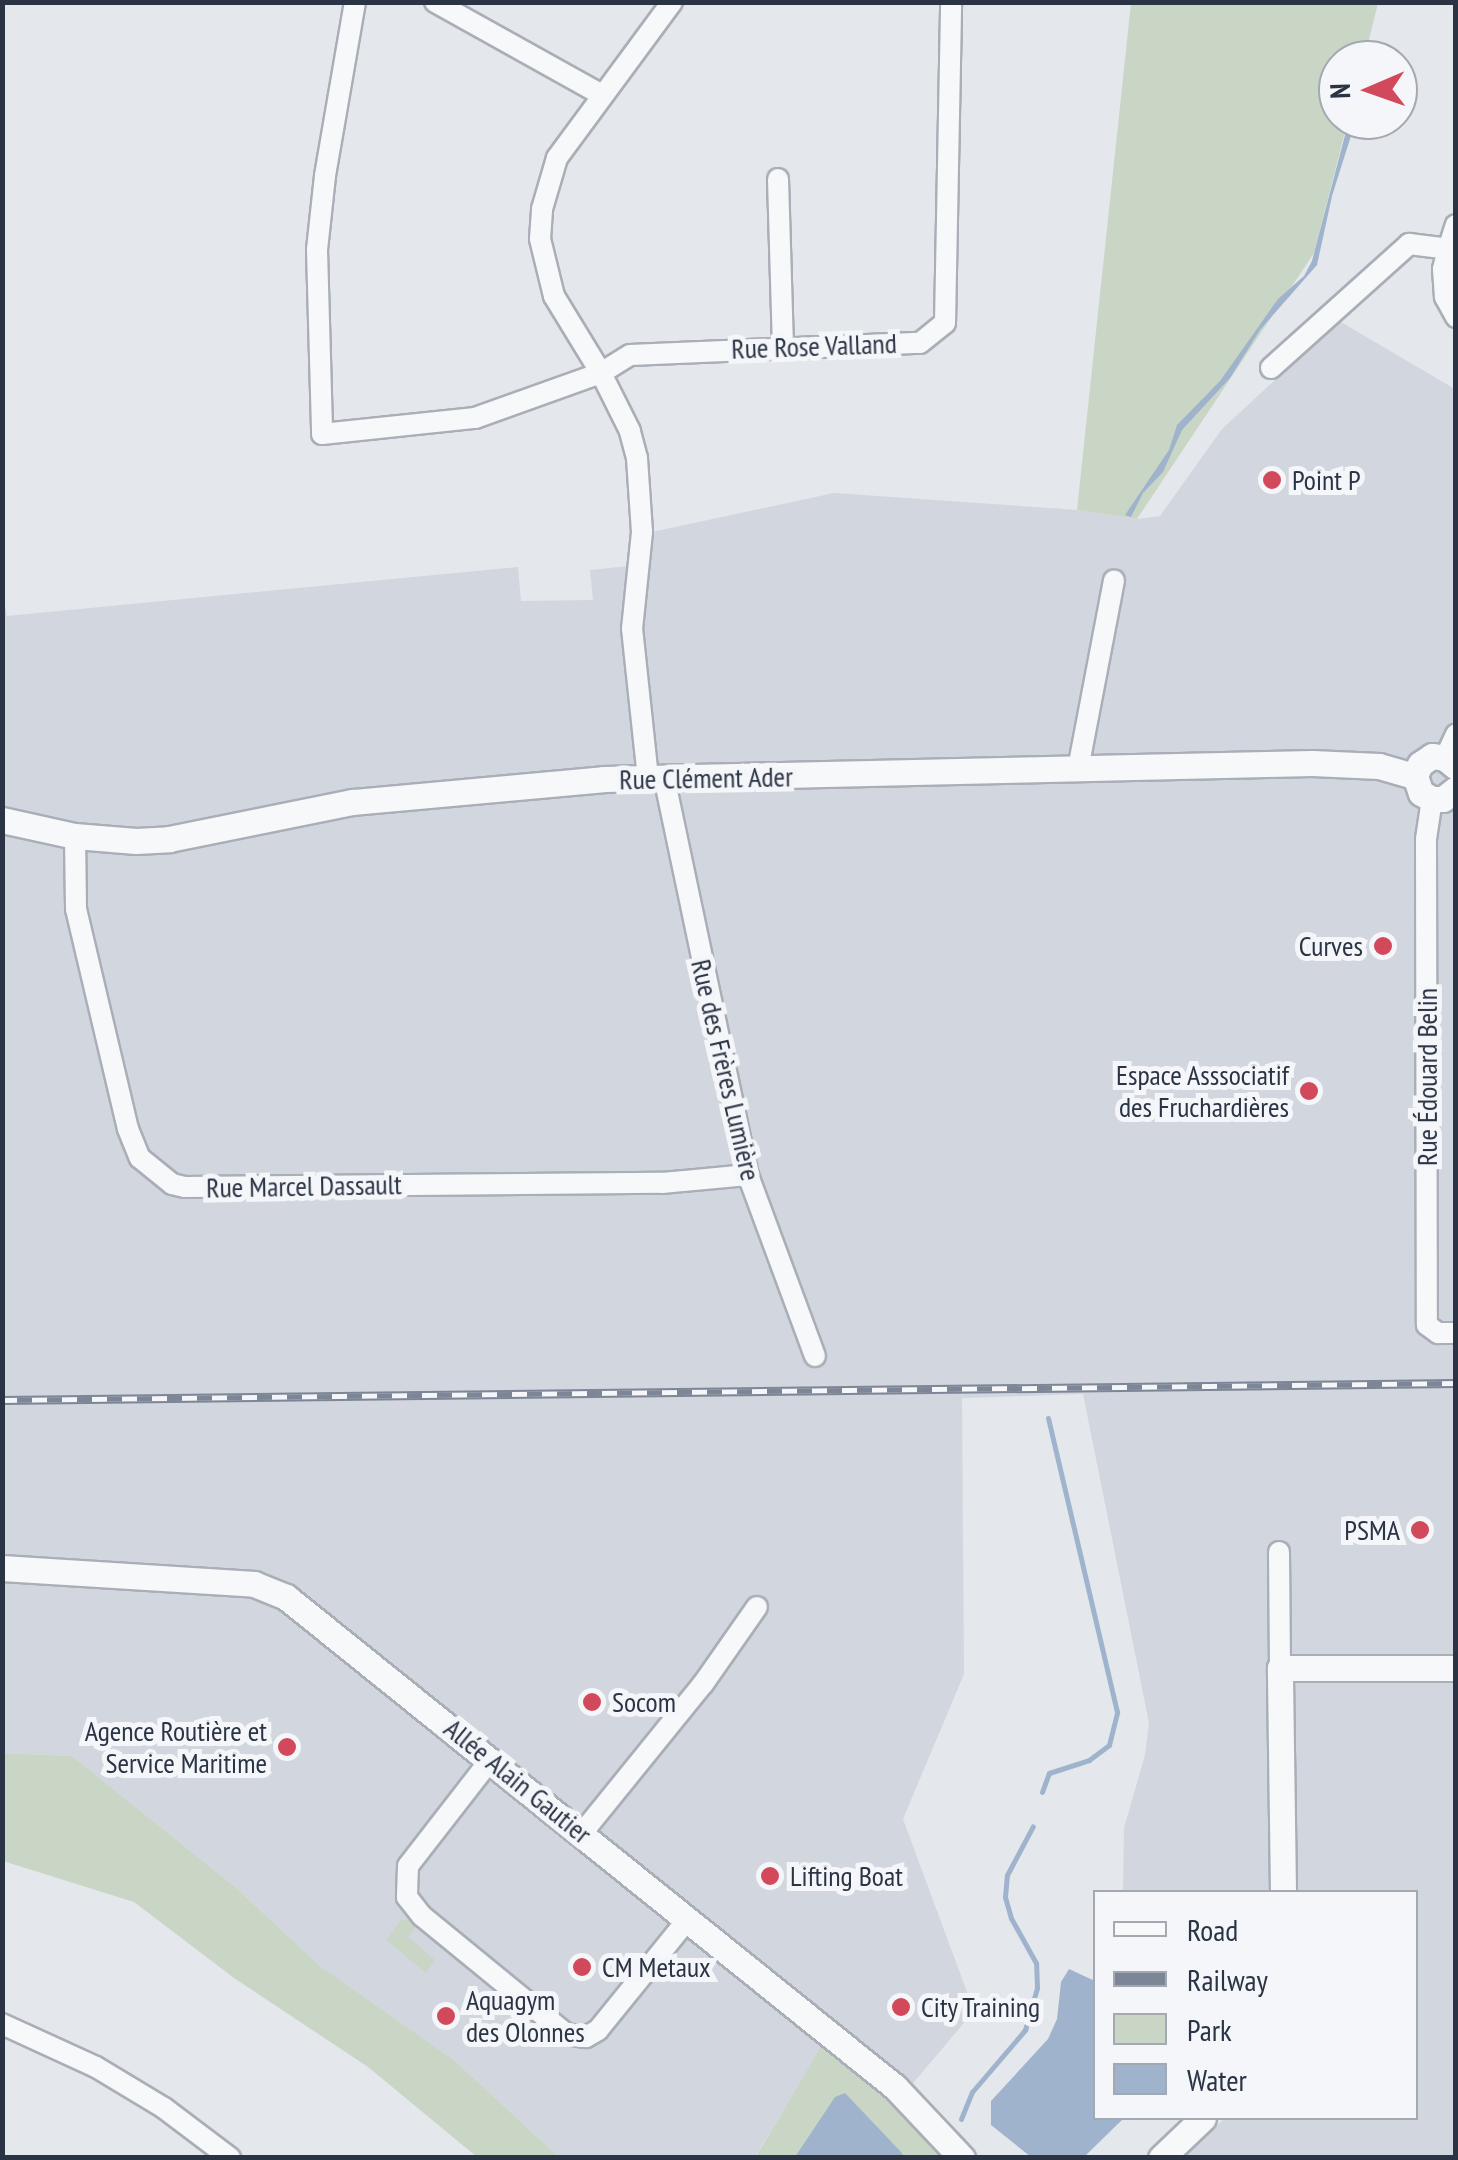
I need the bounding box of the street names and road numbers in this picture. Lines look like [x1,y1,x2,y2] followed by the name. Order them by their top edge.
[730,326,898,366] street label: Rue Rose Valland
[619,760,793,796] street label: Rue Clément Ader
[684,956,768,1184] street label: Rue des Frères Lumière
[1410,988,1444,1166] street label: Rue Édouard Belin
[206,1167,402,1205] street label: Rue Marcel Dassault
[437,1711,599,1851] street label: Allée Alain Gautier

